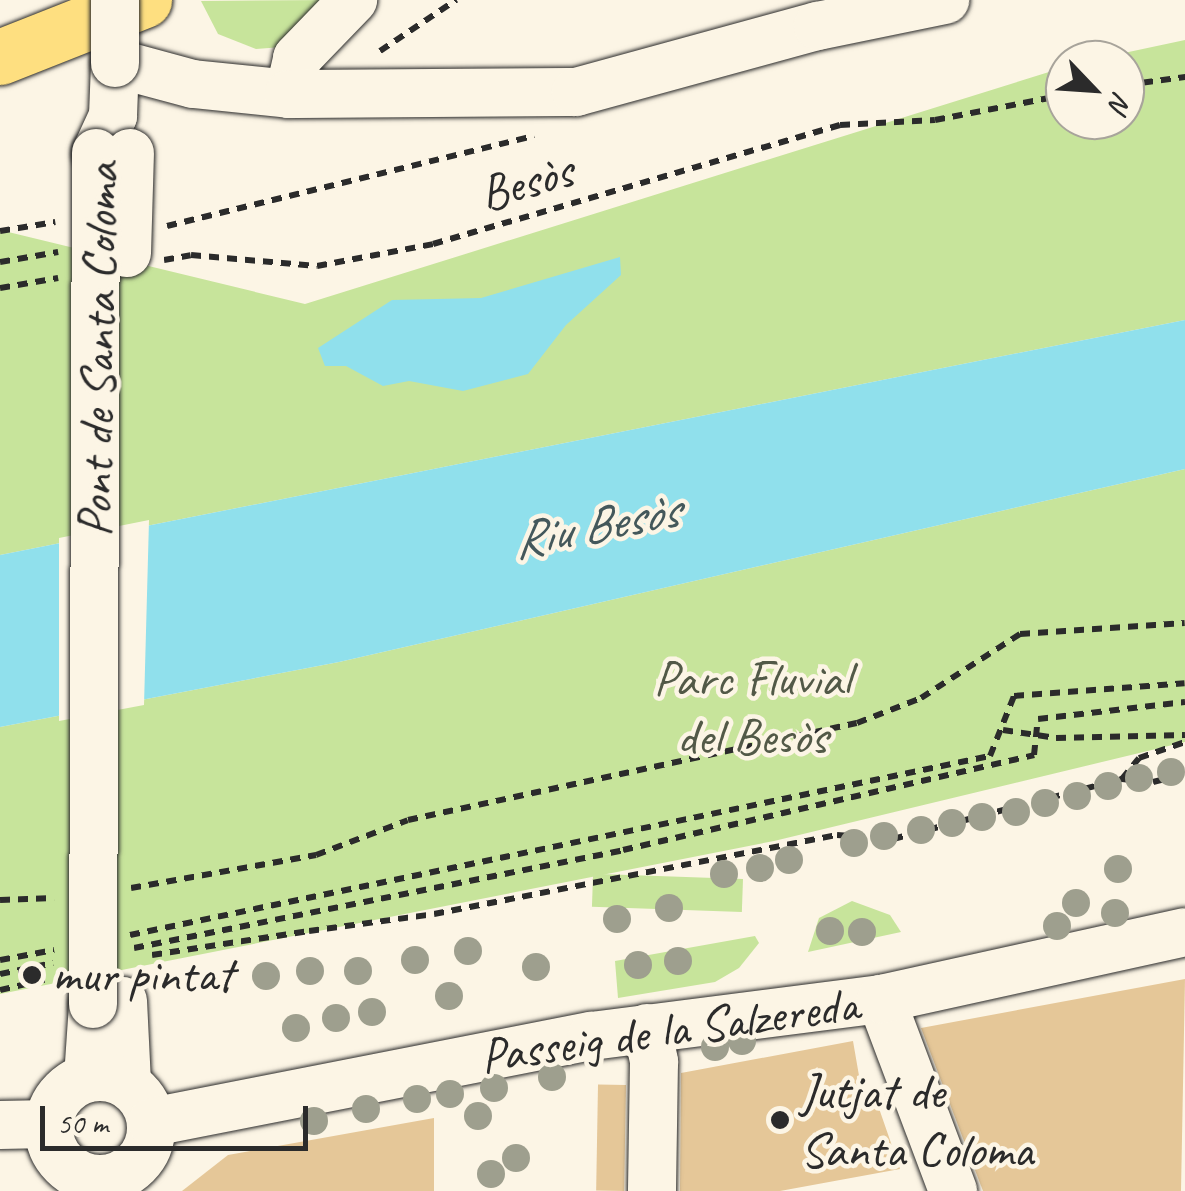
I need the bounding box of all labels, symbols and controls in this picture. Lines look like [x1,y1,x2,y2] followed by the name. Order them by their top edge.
[1045,40,1145,140] north arrow
[1101,87,1140,117] text: N
[473,140,579,224] street label: Besòs
[65,163,131,537] street label: Pont de Santa Coloma
[507,479,683,573] water label: Riu Besòs
[654,648,850,766] park label: Parc Fluvial del Besòs
[52,945,232,1005] place label: mur pintat
[21,964,43,986] marker: mur pintat
[474,974,864,1086] street label: Passeig de la Salzereda
[800,1061,1035,1178] place label: Jutjat de Santa Coloma
[45,1086,312,1148] scale bar
[57,1104,108,1142] text: 50 m
[769,1109,791,1131] marker: Jutjat de Santa Coloma

